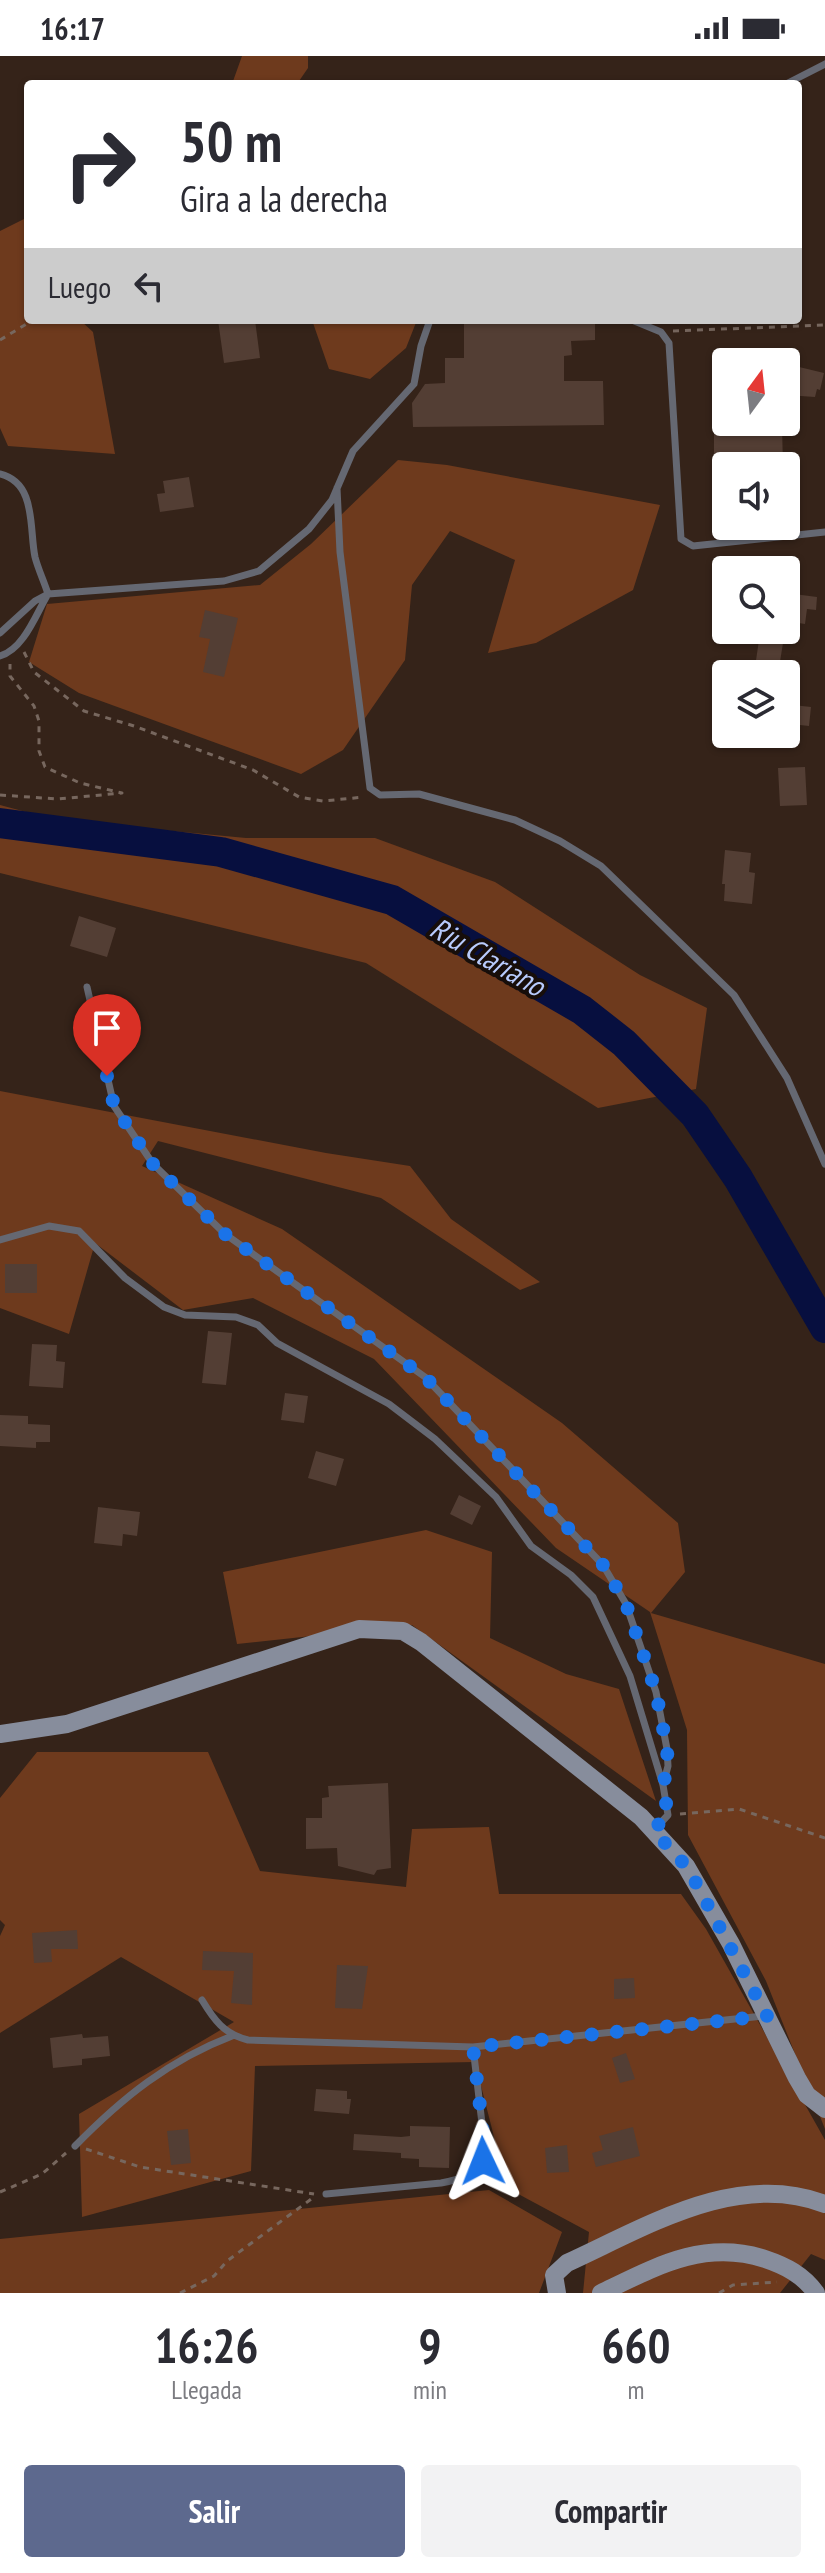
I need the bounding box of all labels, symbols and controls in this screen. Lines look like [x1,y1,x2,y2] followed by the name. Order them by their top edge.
[40,9,105,48] text: 16:17
[180,105,282,177] text: 50 m
[48,112,152,216] icon: right
[180,175,388,222] text: Gira a la derecha
[127,264,171,308] icon: left
[48,267,111,306] text: Luego
[712,348,800,436] north arrow
[712,348,800,748] map controls
[712,452,800,540] button: sound
[712,556,800,644] button: search
[712,660,800,748] button: layers
[424,908,554,1005] water label: Riu Clariano
[73,994,141,1076] pin
[85,1006,129,1050] icon: arrive
[441,2119,525,2203] position arrow
[155,2314,258,2376] text: 16:26
[419,2314,441,2376] text: 9
[602,2314,670,2376] text: 660
[171,2373,242,2406] text: Llegada
[413,2373,447,2406] text: min
[628,2373,644,2406] text: m
[24,2465,405,2557] button: Salir
[421,2465,801,2557] button: Compartir

